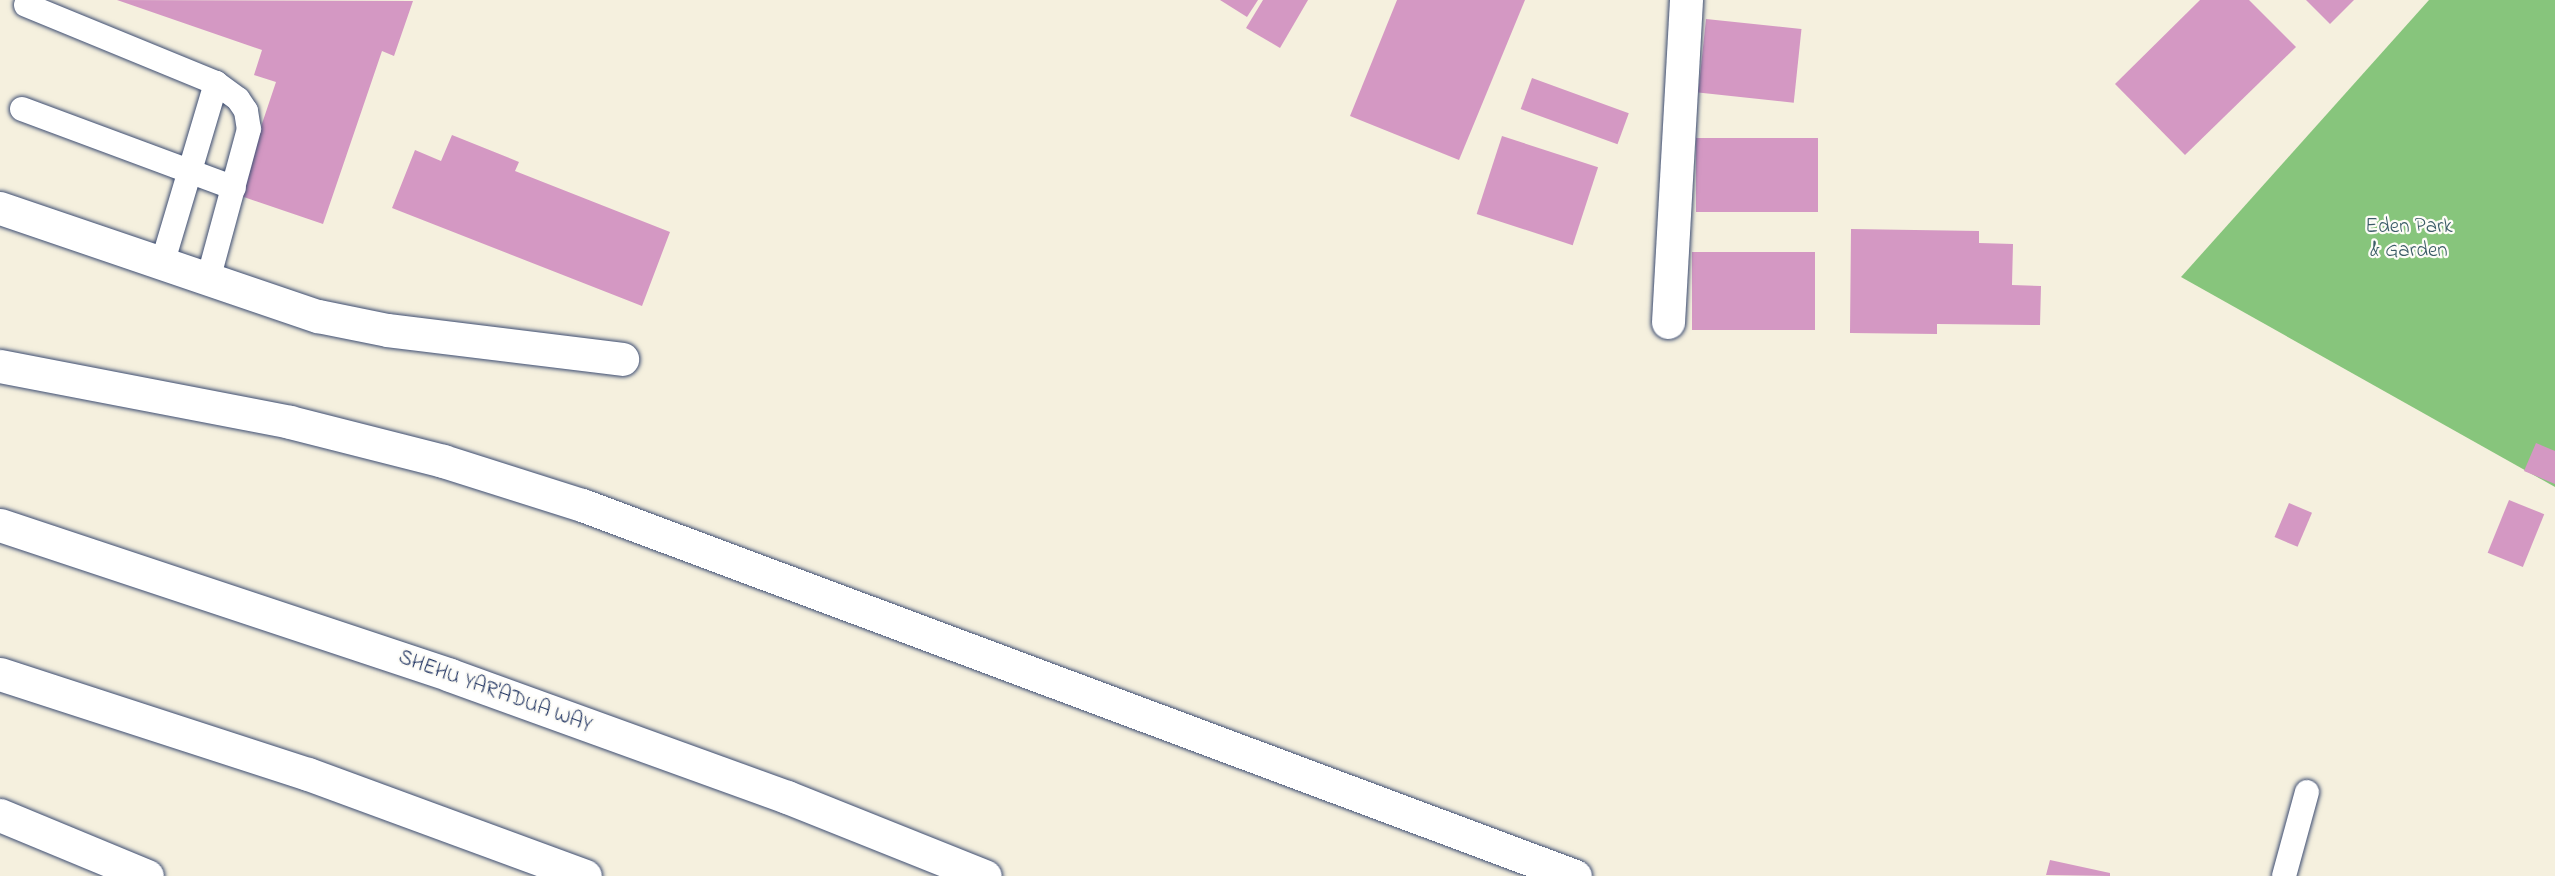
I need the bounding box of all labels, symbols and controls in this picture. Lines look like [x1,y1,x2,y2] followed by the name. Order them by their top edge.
[2365,214,2453,264] park label: Eden Park & Garden
[395,645,595,739] street label: SHEHU YAR'ADUA WAY

